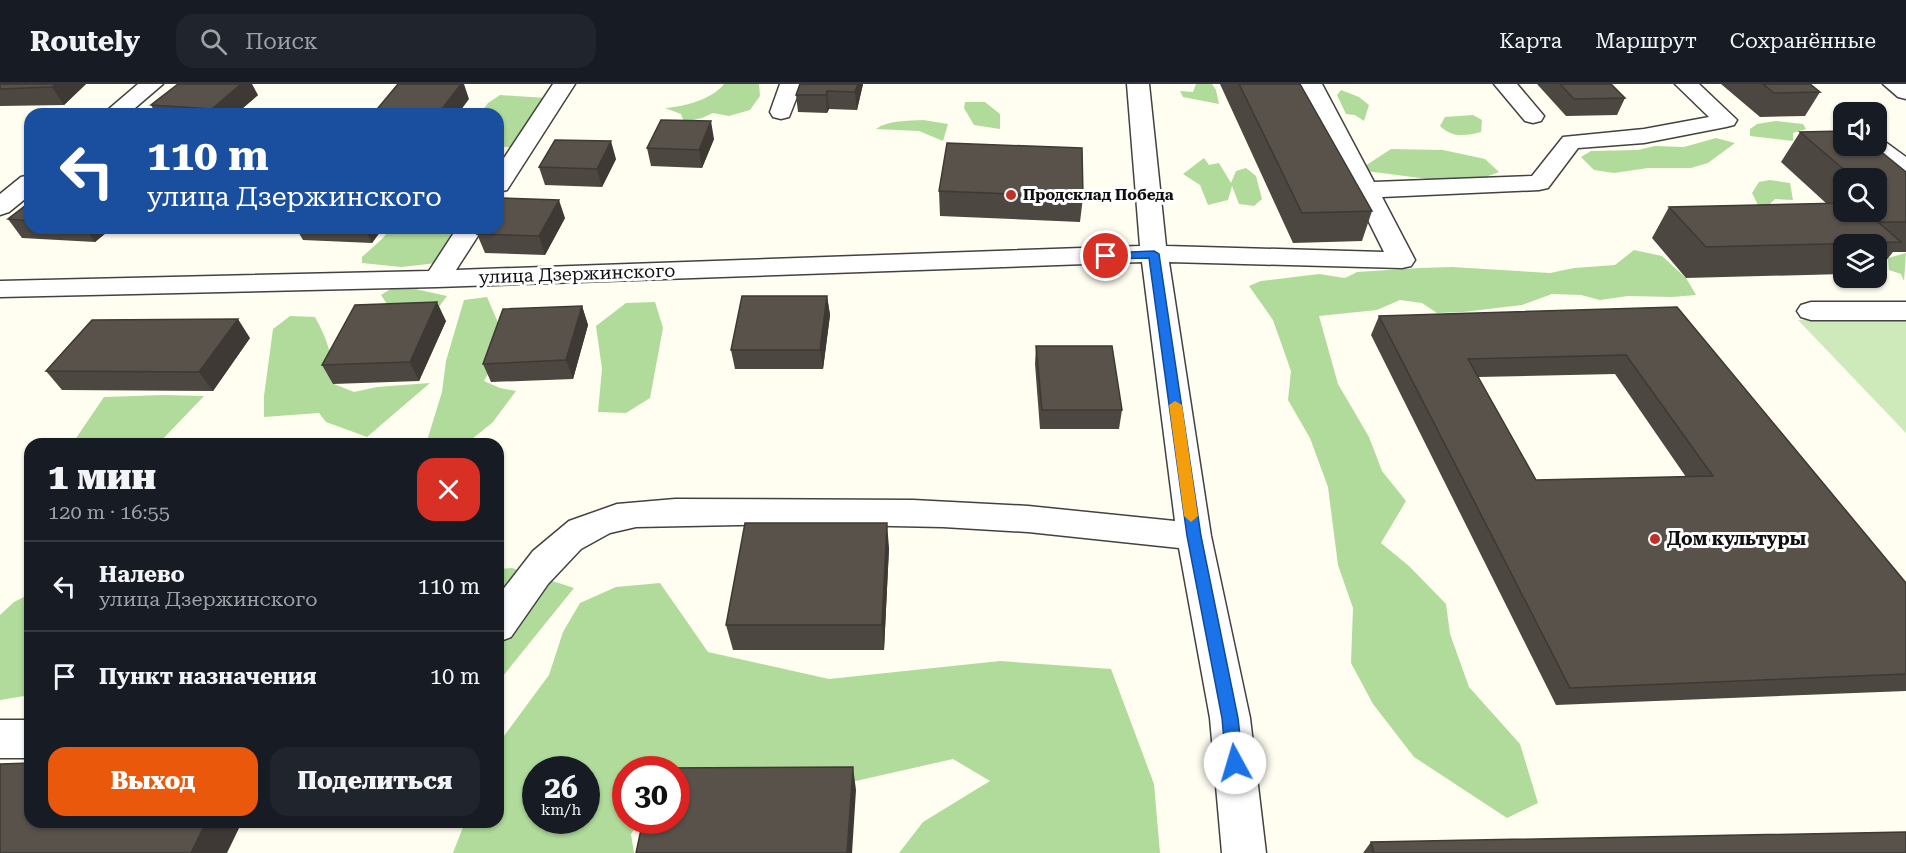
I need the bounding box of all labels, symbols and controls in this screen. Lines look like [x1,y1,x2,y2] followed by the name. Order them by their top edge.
[176,14,596,68] search box
[30,25,140,58] text: Routely
[197,25,230,58] icon: search
[245,29,318,54] text: Поиск
[1499,29,1562,53] text: Карта
[1595,29,1697,53] text: Маршрут
[1730,29,1876,53] text: Сохранённые
[1833,102,1887,288] map controls
[1833,102,1887,156] button: sound
[147,131,269,180] text: 110 m
[48,132,126,210] icon: left
[1833,168,1887,222] button: search
[147,181,442,213] text: улица Дзержинского
[1023,186,1174,204] place label: Продсклад Победа
[1004,188,1018,202] marker: Продсклад Победа
[1080,230,1131,281] pin
[1833,234,1887,288] button: layers
[1089,239,1122,272] icon: arrive
[478,260,676,287] street label: улица Дзержинского
[48,456,156,498] text: 1 мин
[417,458,480,521] button: close
[48,500,170,524] text: 120 m · 16:55
[1667,528,1806,549] place label: Дом культуры
[1648,532,1662,546] marker: Дом культуры
[99,562,185,587] text: Налево
[48,570,81,603] icon: left
[417,574,480,599] text: 110 m
[99,587,317,611] text: улица Дзержинского
[48,660,81,693] icon: arrive
[99,664,317,689] text: Пункт назначения
[430,664,480,689] text: 10 m
[1203,731,1267,795] position arrow
[48,747,258,816] button: Выход
[270,747,480,816] button: Поделиться
[612,756,690,834] speed limit sign: 30
[544,770,578,805] text: 26
[541,801,581,819] text: km/h

